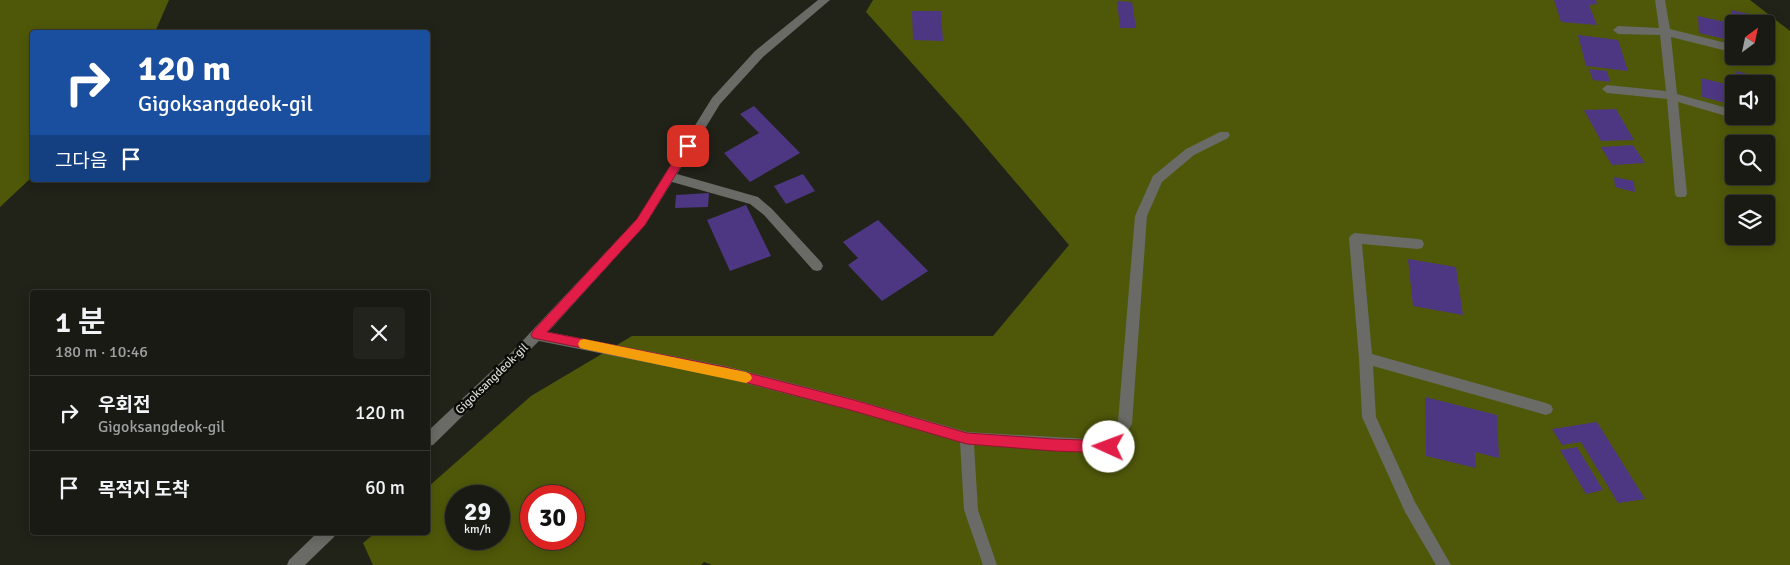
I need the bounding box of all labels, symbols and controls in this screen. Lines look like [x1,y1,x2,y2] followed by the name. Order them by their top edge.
[1725,15,1775,65] north arrow
[1725,15,1775,245] map controls
[138,47,231,90] text: 120 m
[55,50,120,115] icon: right
[1725,75,1775,125] button: sound
[138,90,313,117] text: Gigoksangdeok-gil
[667,125,709,167] pin
[674,132,702,160] icon: arrive
[1725,135,1775,185] button: search
[117,145,145,173] icon: arrive
[55,149,107,173] text: 그다음
[1725,195,1775,245] button: layers
[55,304,105,341] text: 1 분
[353,307,405,359] button: close
[452,340,532,418] street label: Gigoksangdeok-gil
[55,342,148,362] text: 180 m · 10:46
[98,393,150,417] text: 우회전
[55,399,83,427] icon: right
[355,401,405,425] text: 120 m
[98,417,225,437] text: Gigoksangdeok-gil
[1082,420,1134,472] position arrow
[55,474,83,502] icon: arrive
[365,476,405,500] text: 60 m
[98,478,190,502] text: 목적지 도착
[520,485,585,550] speed limit sign: 30
[464,496,491,527] text: 29
[464,522,491,537] text: km/h

